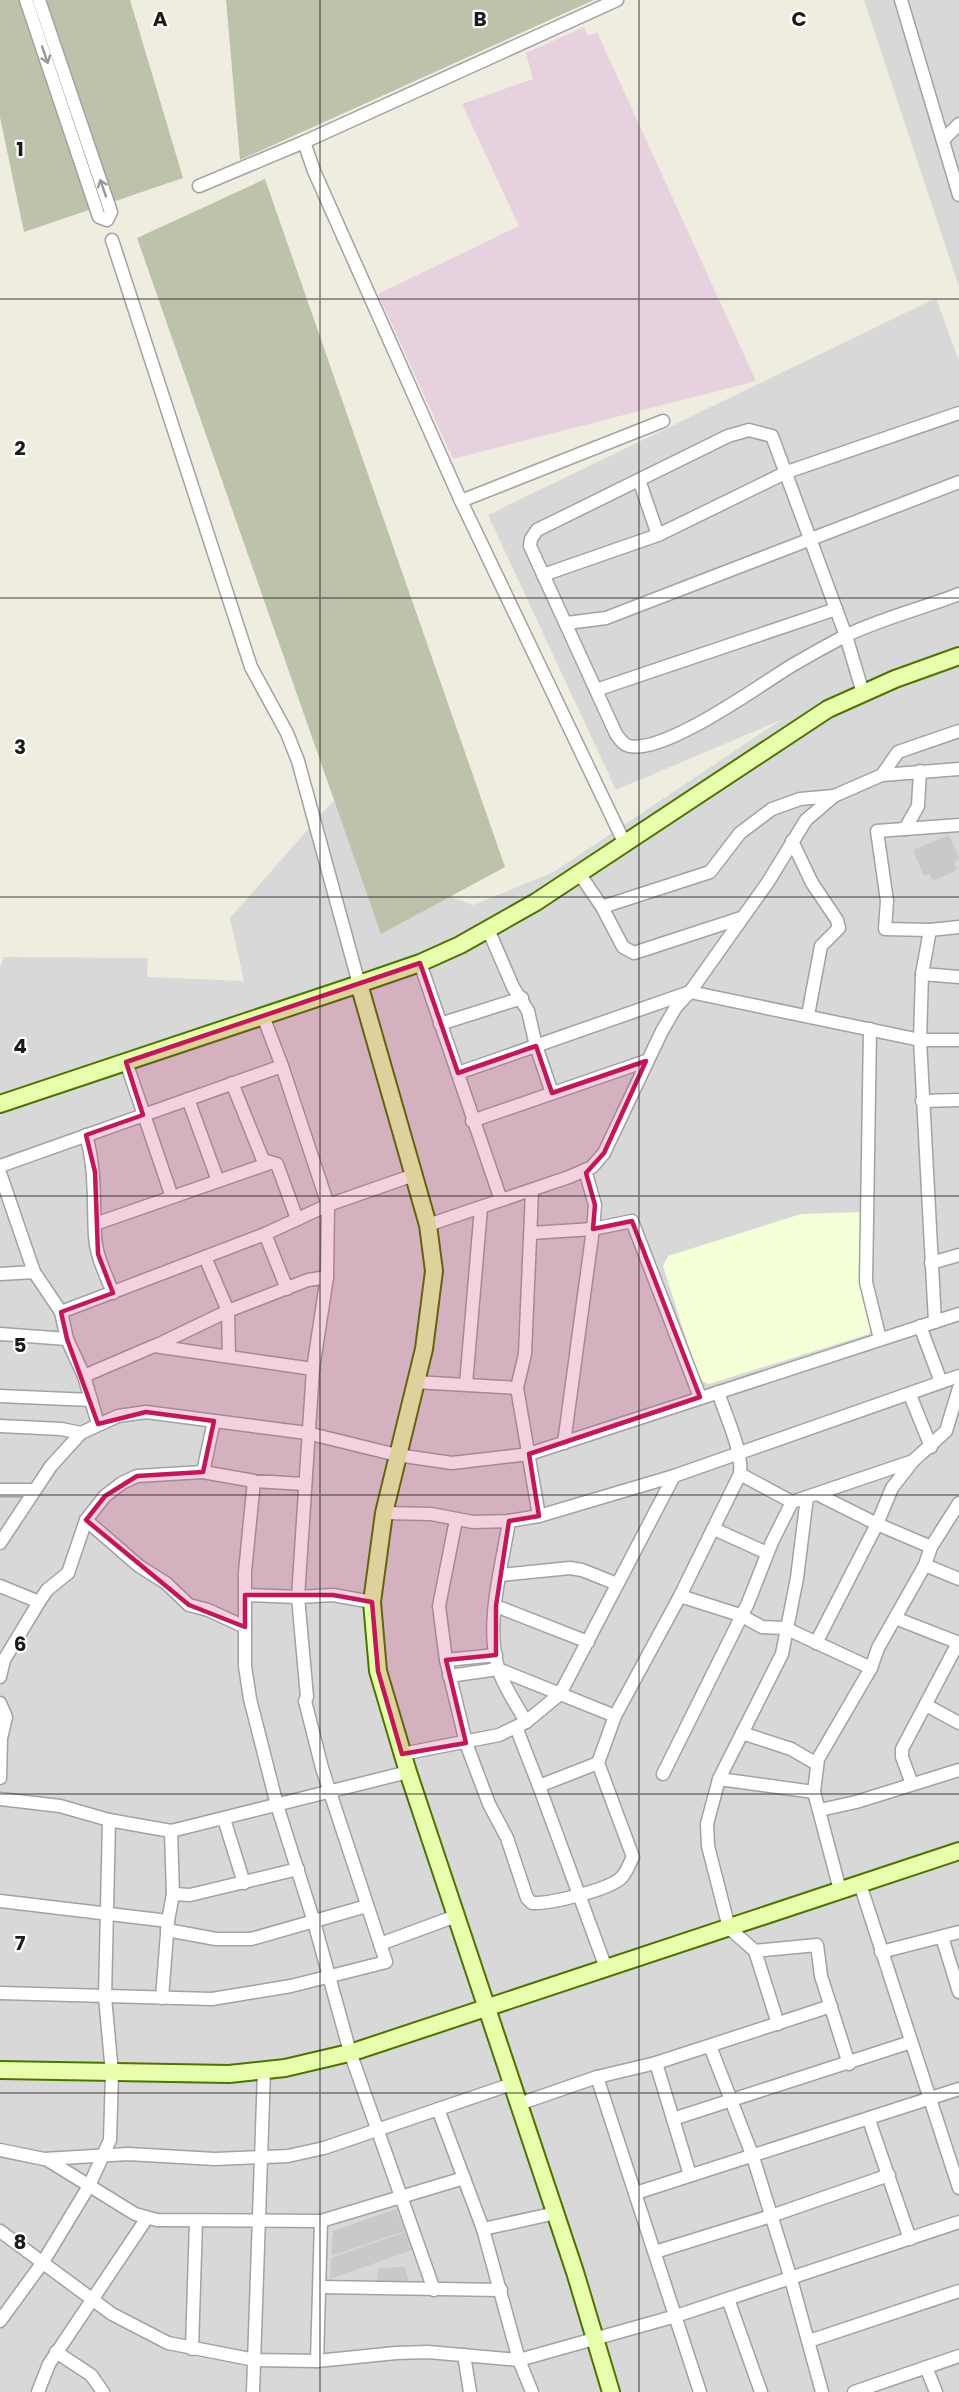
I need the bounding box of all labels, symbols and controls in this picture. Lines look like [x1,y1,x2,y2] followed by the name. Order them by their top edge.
[153,5,168,33] text: A
[473,5,487,33] text: B
[791,5,807,33] text: C
[40,46,51,64] one-way arrow
[16,135,24,163] text: 1
[97,179,108,198] one-way arrow
[14,434,26,462] text: 2
[14,733,26,761] text: 3
[13,1032,27,1060] text: 4
[14,1331,27,1359] text: 5
[14,1630,26,1658] text: 6
[15,1929,26,1957] text: 7
[14,2228,26,2256] text: 8

